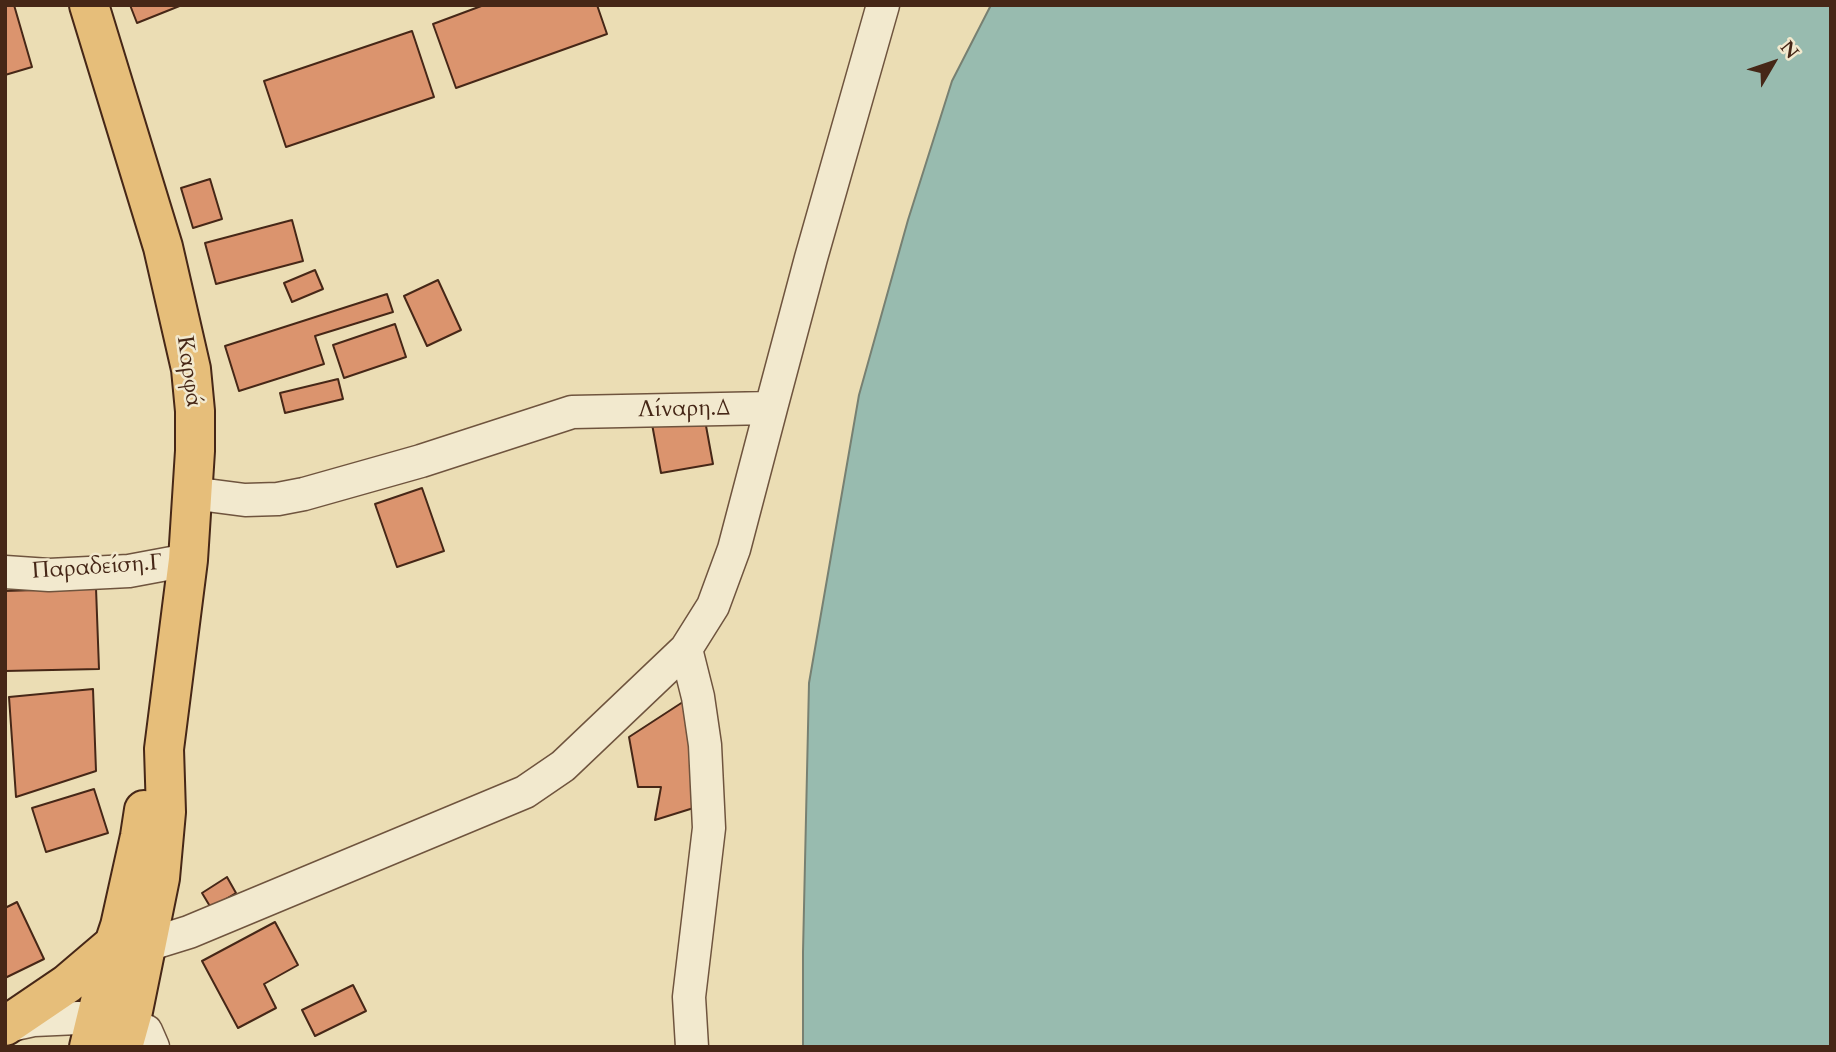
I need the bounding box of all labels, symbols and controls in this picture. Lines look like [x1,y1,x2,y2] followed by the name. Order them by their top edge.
[1738,28,1808,98] north arrow
[1774,35,1805,64] text: N
[169,334,207,410] street label: Καρφά
[638,395,730,425] street label: Λίναρη.Δ
[31,550,163,586] street label: Παραδείση.Γ

